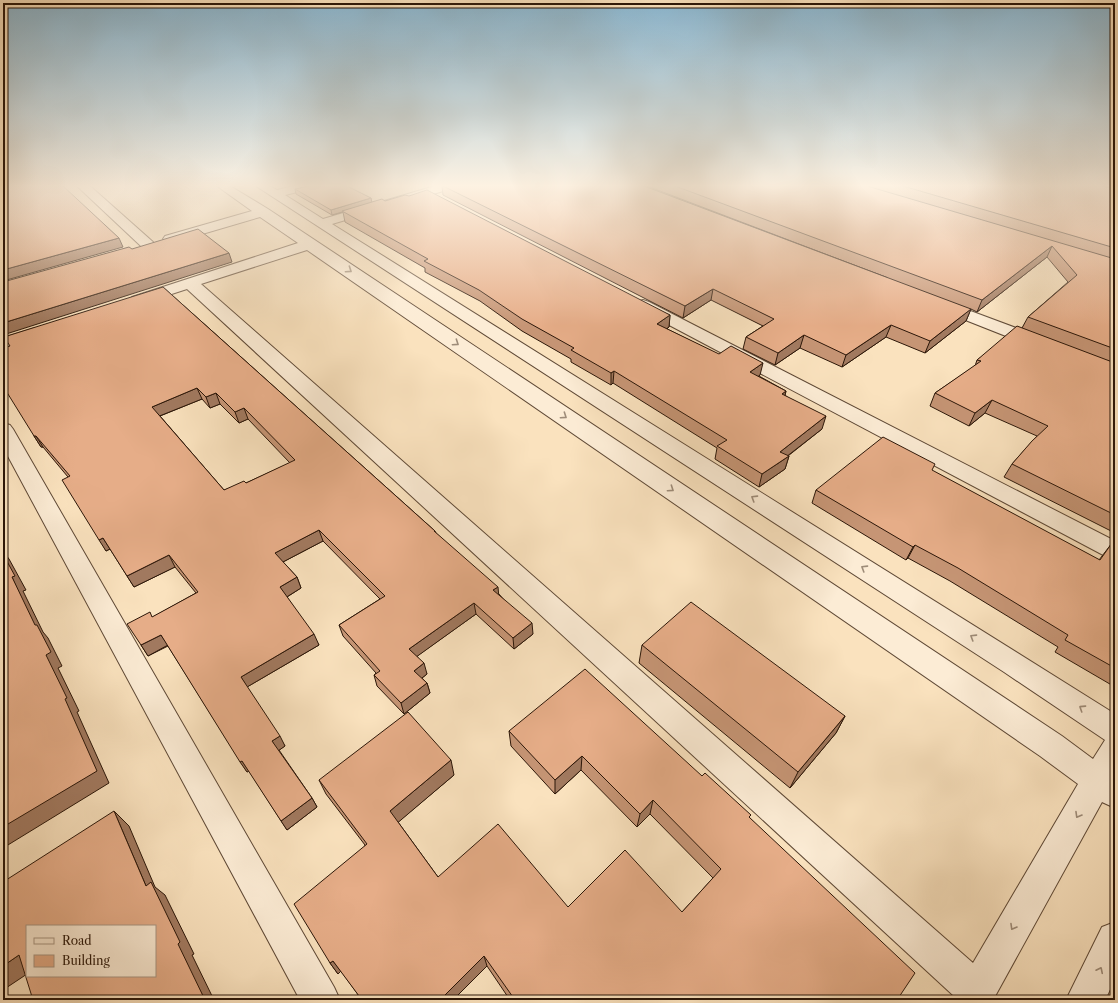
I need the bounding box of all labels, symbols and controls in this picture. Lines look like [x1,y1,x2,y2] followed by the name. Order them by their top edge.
[344,265,351,272] one-way arrow
[452,338,459,346] one-way arrow
[560,411,567,419] one-way arrow
[667,484,674,491] one-way arrow
[751,495,758,503] one-way arrow
[861,565,868,572] one-way arrow
[970,635,977,642] one-way arrow
[1080,706,1087,713] one-way arrow
[1075,811,1082,818] one-way arrow
[1011,923,1018,930] one-way arrow
[26,925,156,977] legend
[62,933,92,948] text: Road
[62,953,110,968] text: Building
[1095,966,1103,974] one-way arrow

